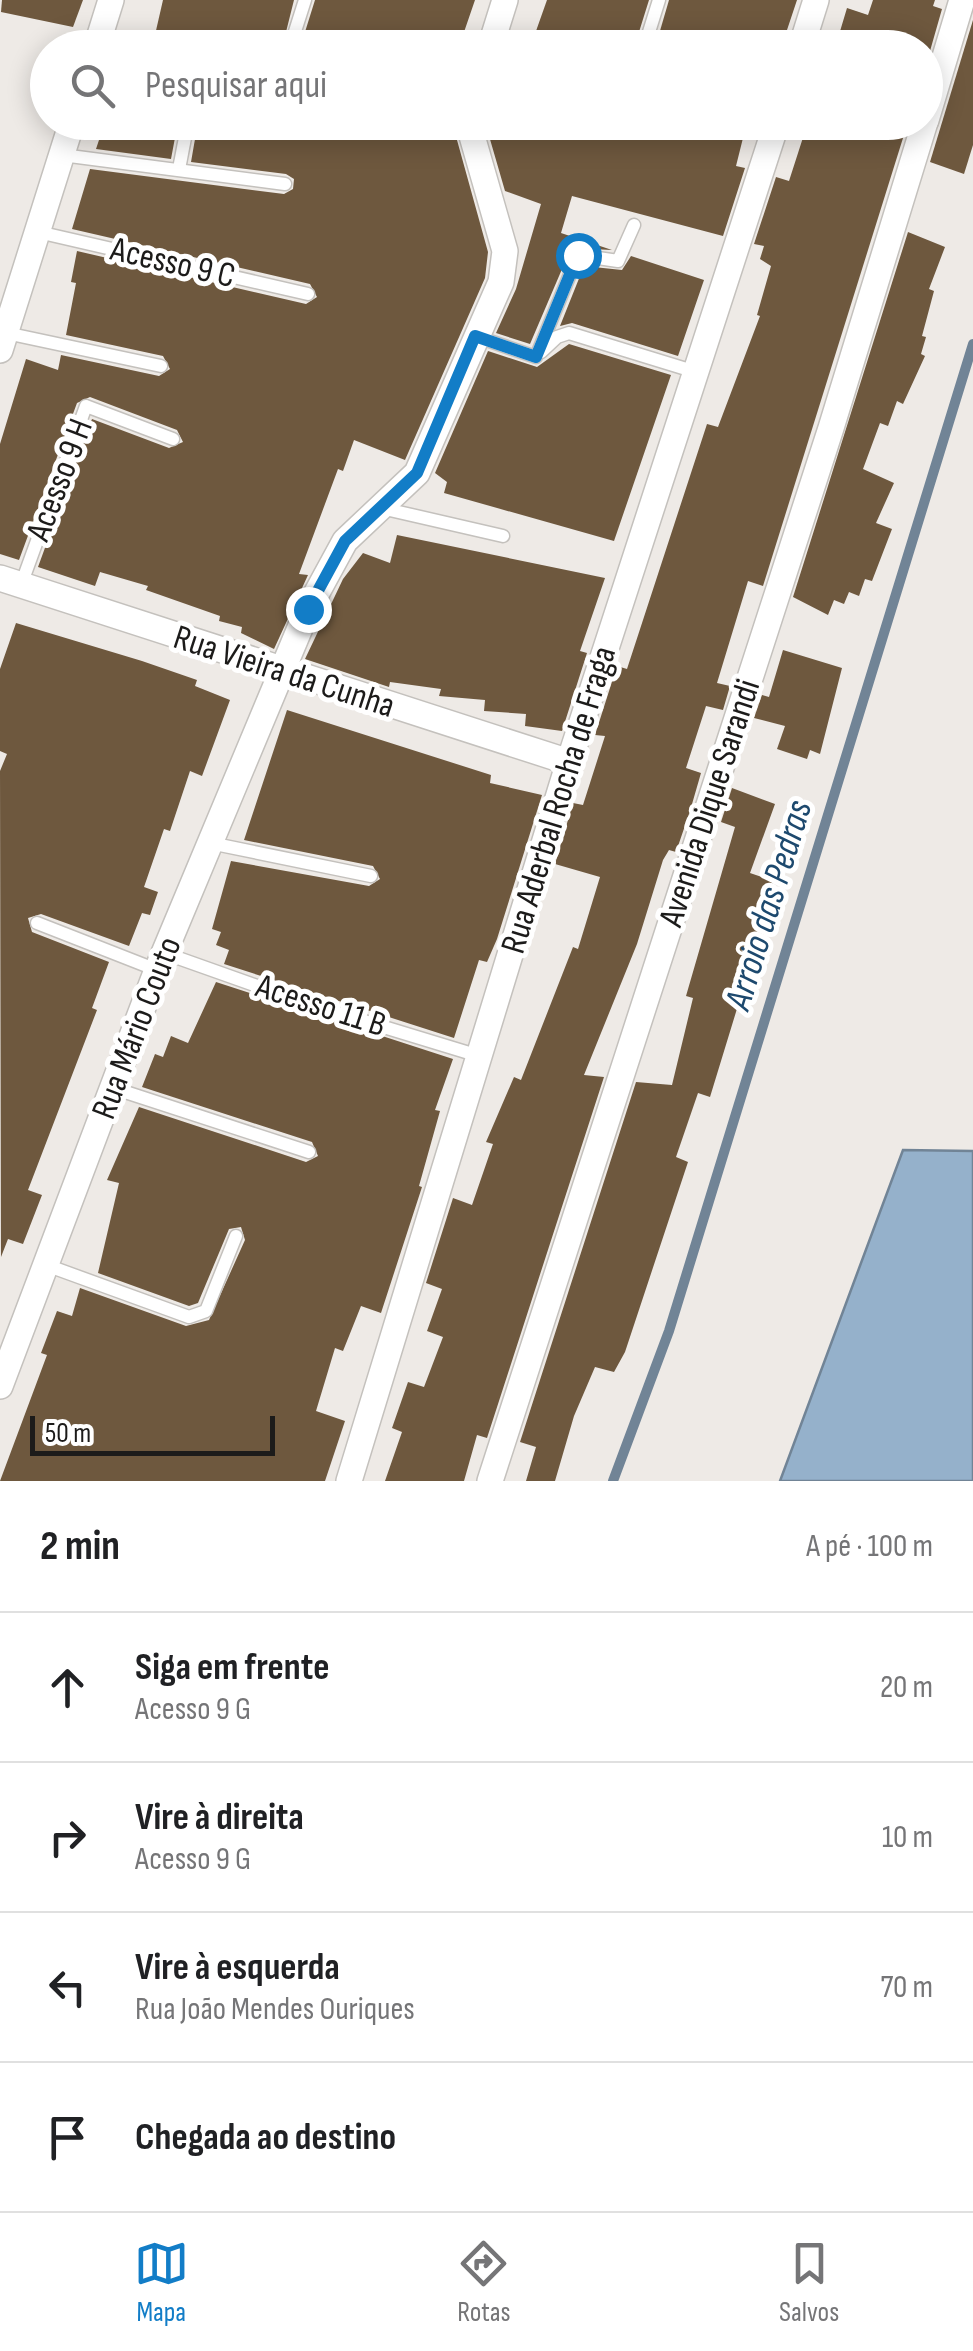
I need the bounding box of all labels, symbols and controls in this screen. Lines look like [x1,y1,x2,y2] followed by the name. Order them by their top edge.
[30,30,943,140] search box
[65,58,120,113] icon: search
[145,63,327,108] text: Pesquisar aqui
[106,228,239,298] street label: Acesso 9 C
[556,233,602,279] route start
[17,413,103,548] street label: Acesso 9 H
[286,587,332,633] route end
[168,616,400,728] street label: Rua Vieira da Cunha
[492,641,626,959] street label: Rua Aderbal Rocha de Fraga
[650,674,770,933] street label: Avenida Dique Sarandi
[715,794,822,1017] water label: Arroio das Pedras
[83,931,191,1125] street label: Rua Mário Couto
[250,965,391,1047] street label: Acesso 11 B
[30,1411,275,1456] scale bar
[45,1417,91,1450] text: 50 m
[40,1521,120,1572] text: 2 min
[806,1527,933,1566] text: A pé · 100 m
[135,1645,329,1690] text: Siga em frente
[40,1660,95,1715] icon: ahead
[880,1668,933,1707] text: 20 m
[135,1690,251,1729] text: Acesso 9 G
[135,1795,304,1840] text: Vire à direita
[40,1810,95,1865] icon: right
[882,1818,933,1857] text: 10 m
[135,1840,251,1879] text: Acesso 9 G
[135,1945,340,1990] text: Vire à esquerda
[40,1960,95,2015] icon: left
[880,1968,933,2007] text: 70 m
[135,1990,415,2029] text: Rua João Mendes Ouriques
[40,2110,95,2165] icon: arrive
[135,2115,396,2160] text: Chegada ao destino
[134,2236,189,2329] tab: Mapa
[456,2236,511,2329] tab: Rotas
[779,2236,839,2329] tab: Salvos

